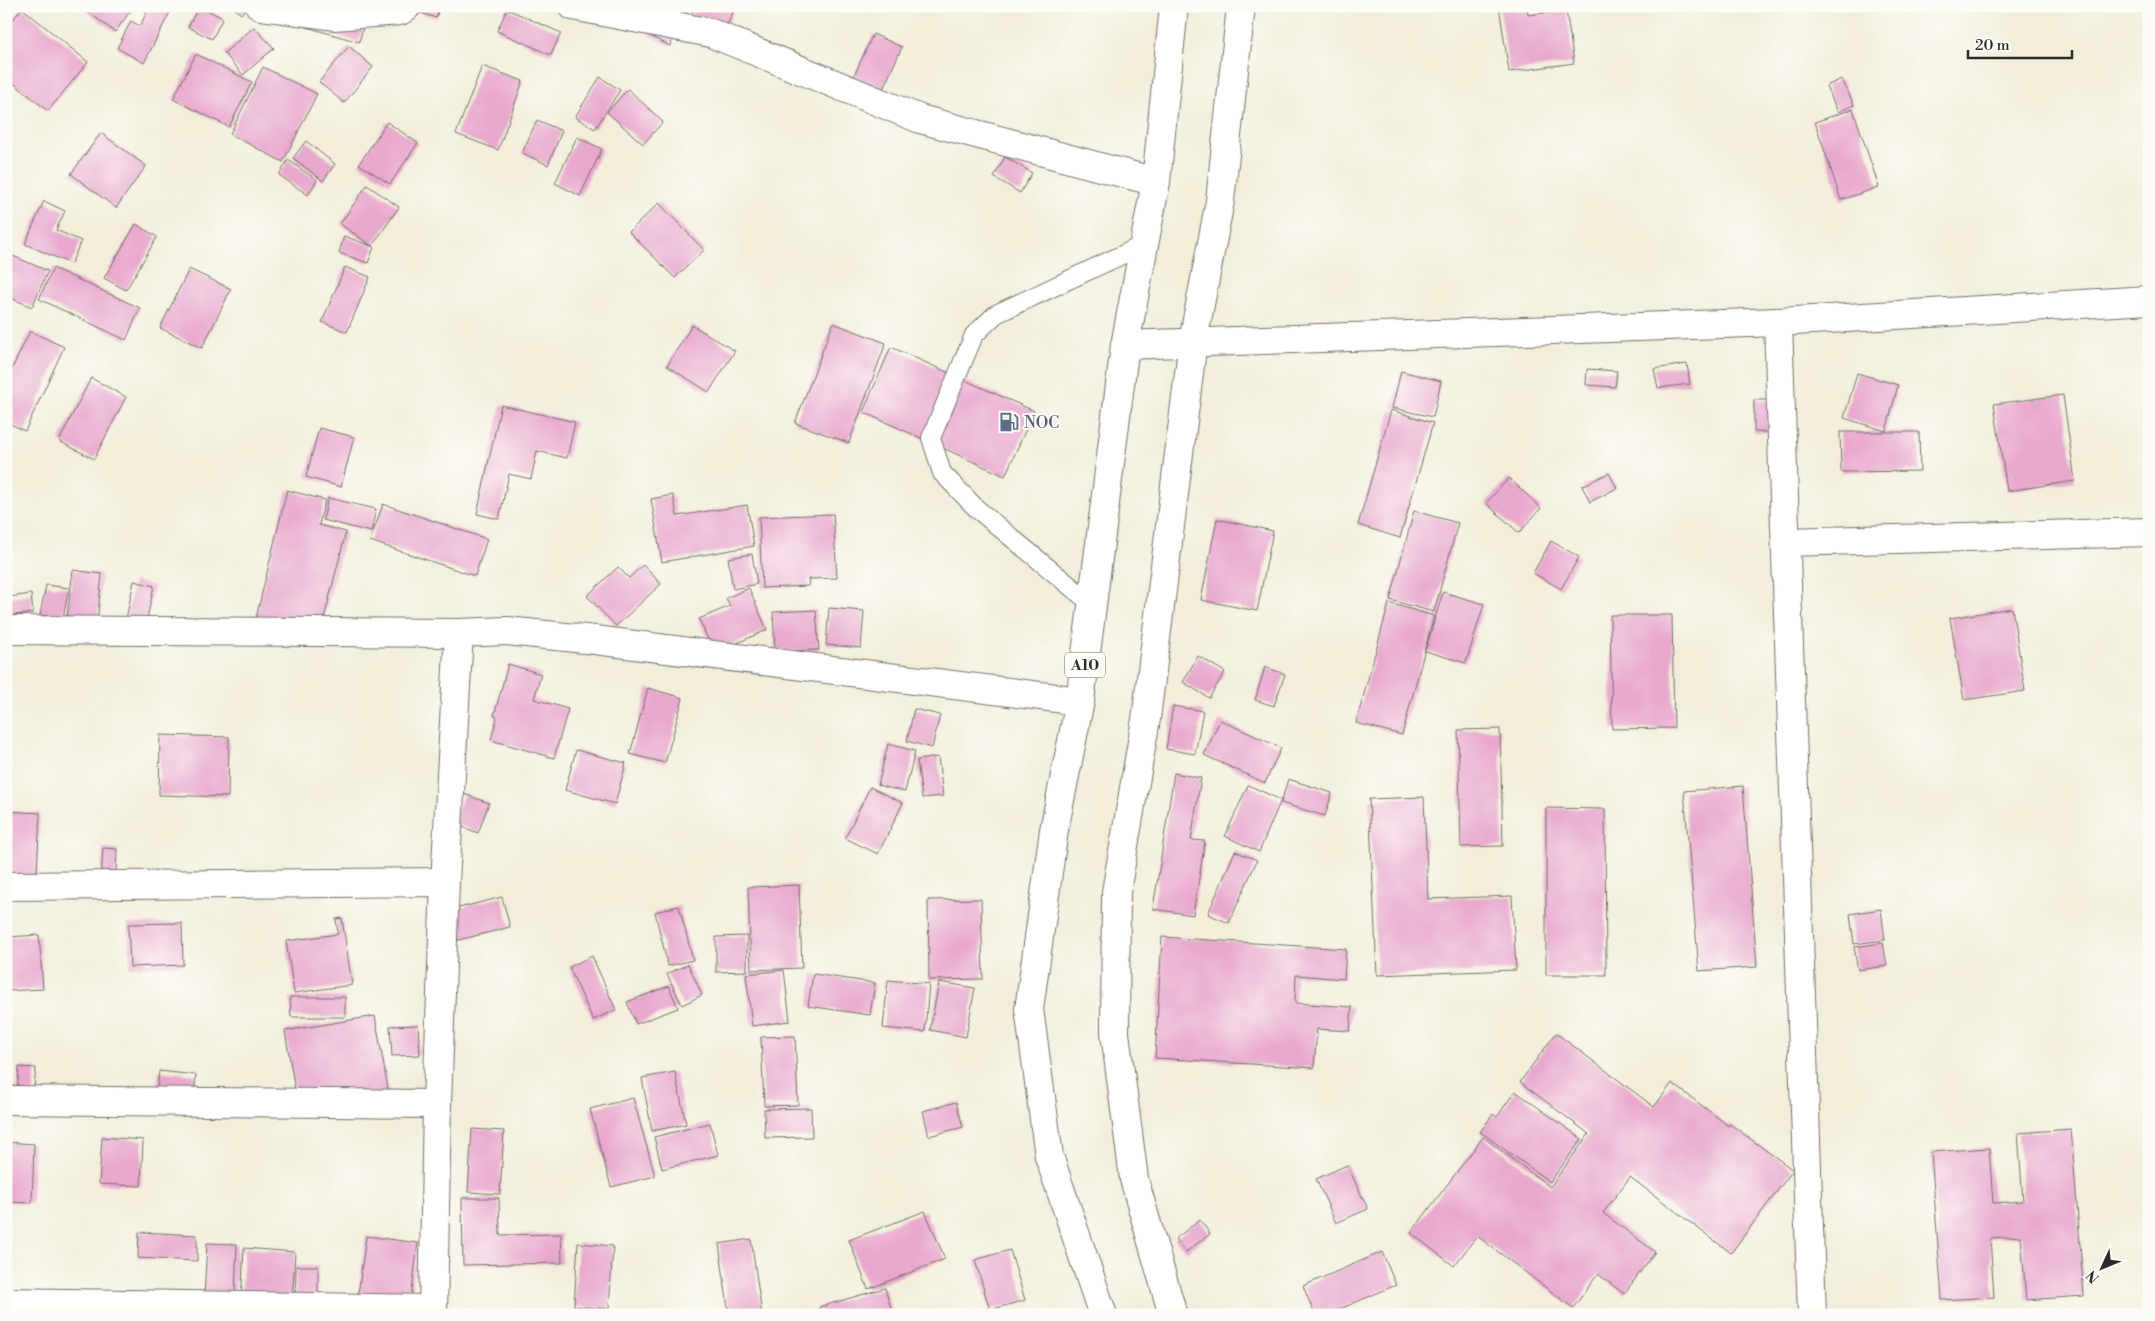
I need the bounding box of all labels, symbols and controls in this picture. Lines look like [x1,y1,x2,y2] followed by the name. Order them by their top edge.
[1968,28,2071,60] scale bar
[1975,36,2010,55] text: 20 m
[998,411,1020,433] fuel station icon: NOC
[1024,413,1059,433] place label: NOC
[1065,652,1105,678] road number: A10
[2078,1244,2128,1294] north arrow
[2083,1266,2104,1287] text: N

